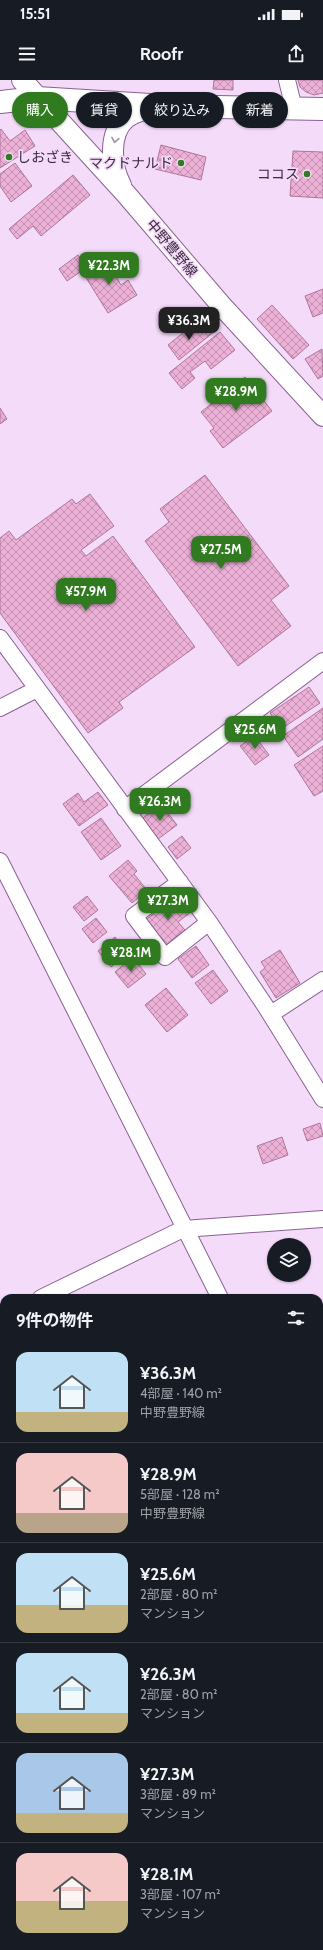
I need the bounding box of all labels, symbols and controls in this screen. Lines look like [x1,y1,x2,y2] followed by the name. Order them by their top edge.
[20,5,51,23] text: 15:51
[16,43,38,65] icon: menu
[140,43,183,65] text: Roofr
[285,43,307,65] icon: share
[12,92,68,128] chip: 購入
[76,92,132,128] chip: 賃貸
[140,92,224,128] chip: 絞り込み
[232,92,288,128] chip: 新着
[111,137,120,143] one-way arrow
[17,148,73,166] place label: しおざき
[4,152,14,162] marker: しおざき
[89,154,173,172] place label: マクドナルド
[176,158,186,168] marker: マクドナルド
[257,165,299,183] place label: ココス
[302,169,312,179] marker: ココス
[143,215,201,281] street label: 中野豊野線
[76,252,142,286] pin: ¥22.3M
[88,257,130,273] text: ¥22.3M
[156,307,222,341] pin: ¥36.3M
[168,312,210,328] text: ¥36.3M
[203,378,269,412] pin: ¥28.9M
[214,383,258,399] text: ¥28.9M
[188,536,254,570] pin: ¥27.5M
[200,541,242,557] text: ¥27.5M
[53,578,119,612] pin: ¥57.9M
[65,583,107,599] text: ¥57.9M
[222,716,288,750] pin: ¥25.6M
[234,721,276,737] text: ¥25.6M
[127,788,193,822] pin: ¥26.3M
[139,793,181,809] text: ¥26.3M
[135,887,201,921] pin: ¥27.3M
[147,892,189,908] text: ¥27.3M
[98,939,164,973] pin: ¥28.1M
[111,944,151,960] text: ¥28.1M
[267,1238,311,1282] map controls
[267,1238,311,1282] button: layers
[285,1307,307,1329] icon: filters
[16,1310,94,1330] text: 9件の物件
[140,1363,196,1383] text: ¥36.3M
[48,1368,96,1416] icon: home
[140,1385,222,1401] text: 4部屋 · 140 m²
[140,1404,205,1420] text: 中野豊野線
[140,1464,197,1484] text: ¥28.9M
[48,1469,96,1517] icon: home
[140,1486,220,1502] text: 5部屋 · 128 m²
[140,1505,205,1521] text: 中野豊野線
[140,1564,196,1584] text: ¥25.6M
[48,1569,96,1617] icon: home
[140,1586,217,1602] text: 2部屋 · 80 m²
[140,1605,205,1621] text: マンション
[140,1664,196,1684] text: ¥26.3M
[48,1669,96,1717] icon: home
[140,1686,217,1702] text: 2部屋 · 80 m²
[140,1705,205,1721] text: マンション
[140,1764,194,1784] text: ¥27.3M
[48,1769,96,1817] icon: home
[140,1786,216,1802] text: 3部屋 · 89 m²
[140,1805,205,1821] text: マンション
[140,1864,193,1884] text: ¥28.1M
[48,1869,96,1917] icon: home
[140,1886,220,1902] text: 3部屋 · 107 m²
[140,1905,205,1921] text: マンション

